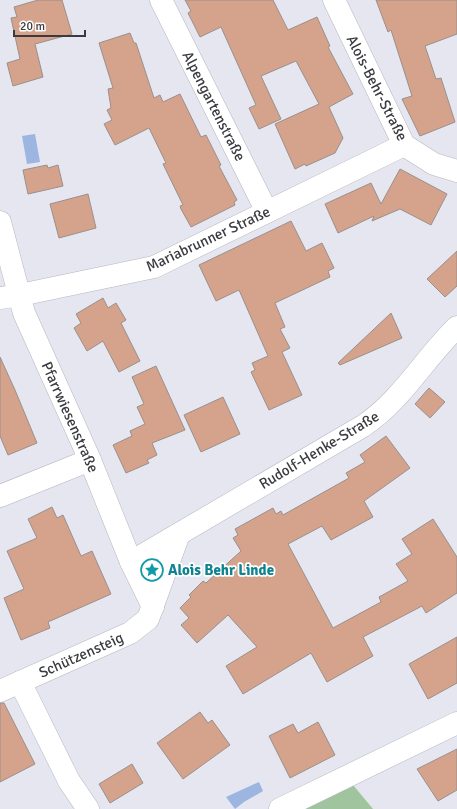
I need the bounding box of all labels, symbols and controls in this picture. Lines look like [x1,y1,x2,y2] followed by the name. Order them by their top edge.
[14,12,85,38] scale bar
[20,19,45,34] text: 20 m
[343,32,411,144] street label: Alois-Behr-Straße
[179,48,249,164] street label: Alpengartenstraße
[143,202,273,276] street label: Mariabrunner Straße
[38,359,102,475] street label: Pfarrwiesenstraße
[256,407,382,493] street label: Rudolf-Henke-Straße
[139,557,165,583] place icon: Alois Behr Linde
[168,561,274,579] place label: Alois Behr Linde
[36,628,126,682] street label: Schützensteig

